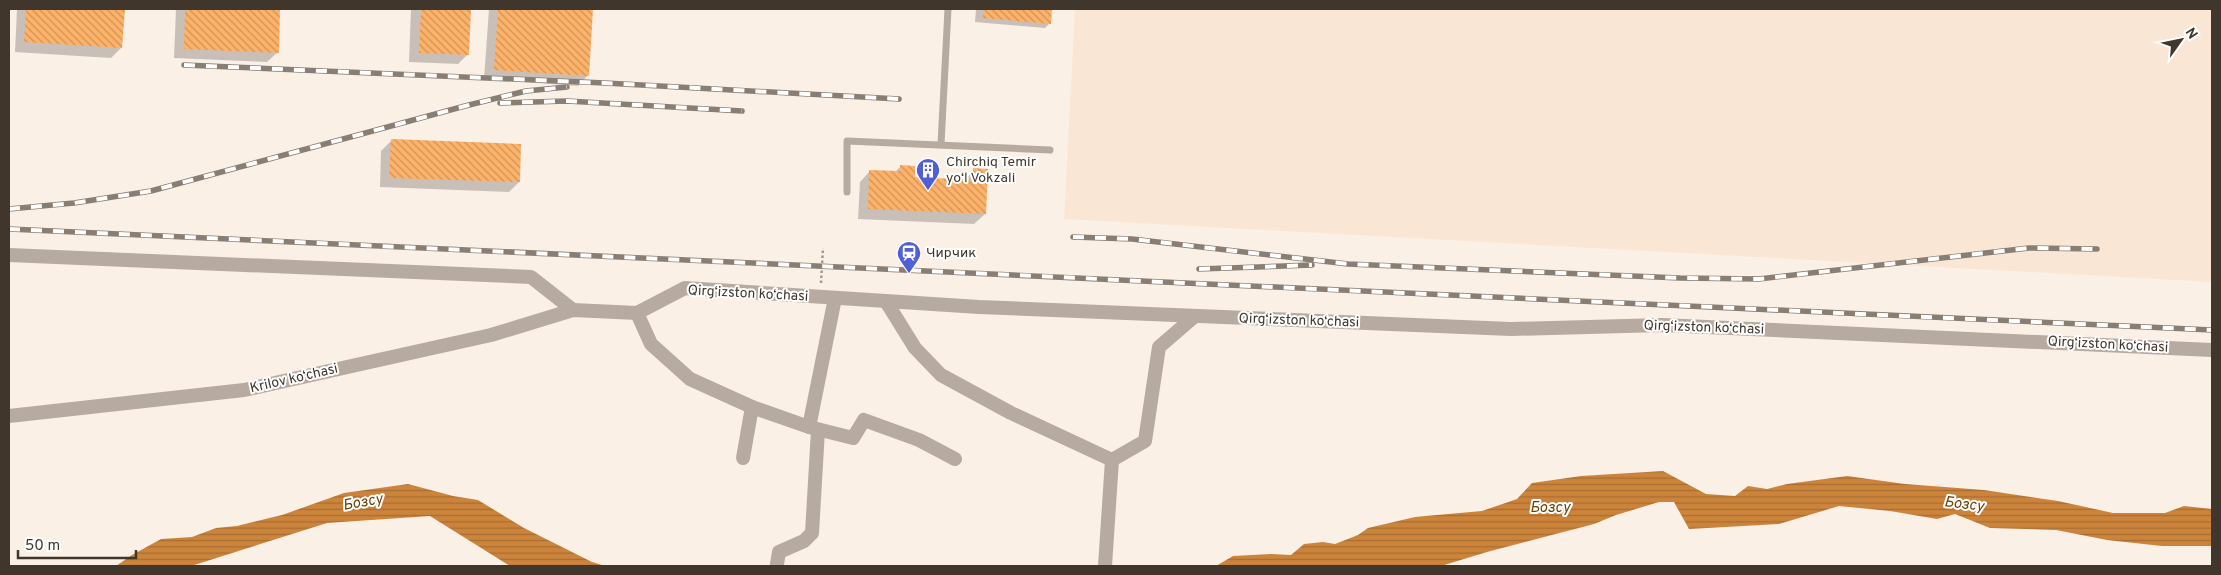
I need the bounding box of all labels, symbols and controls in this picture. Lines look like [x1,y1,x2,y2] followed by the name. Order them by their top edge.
[2156,15,2206,65] north arrow
[2181,25,2201,43] text: N
[946,154,1037,187] place label: Chirchiq Temir yo‘l Vokzali
[915,157,941,191] building icon: Chirchiq Temir yo‘l Vokzali
[896,240,922,274] station icon: Чирчик
[926,245,976,262] place label: Чирчик
[687,282,809,306] street label: Qirg‘izston ko‘chasi
[1238,310,1360,332] street label: Qirg‘izston ko‘chasi
[1643,317,1765,339] street label: Qirg‘izston ko‘chasi
[2047,333,2169,357] street label: Qirg‘izston ko‘chasi
[248,361,340,397] street label: Krilov ko‘chasi
[342,490,386,516] water label: Бозсу
[1943,493,1986,517] water label: Бозсу
[1530,499,1571,518] water label: Бозсу
[18,528,135,560] scale bar
[25,537,60,556] text: 50 m

